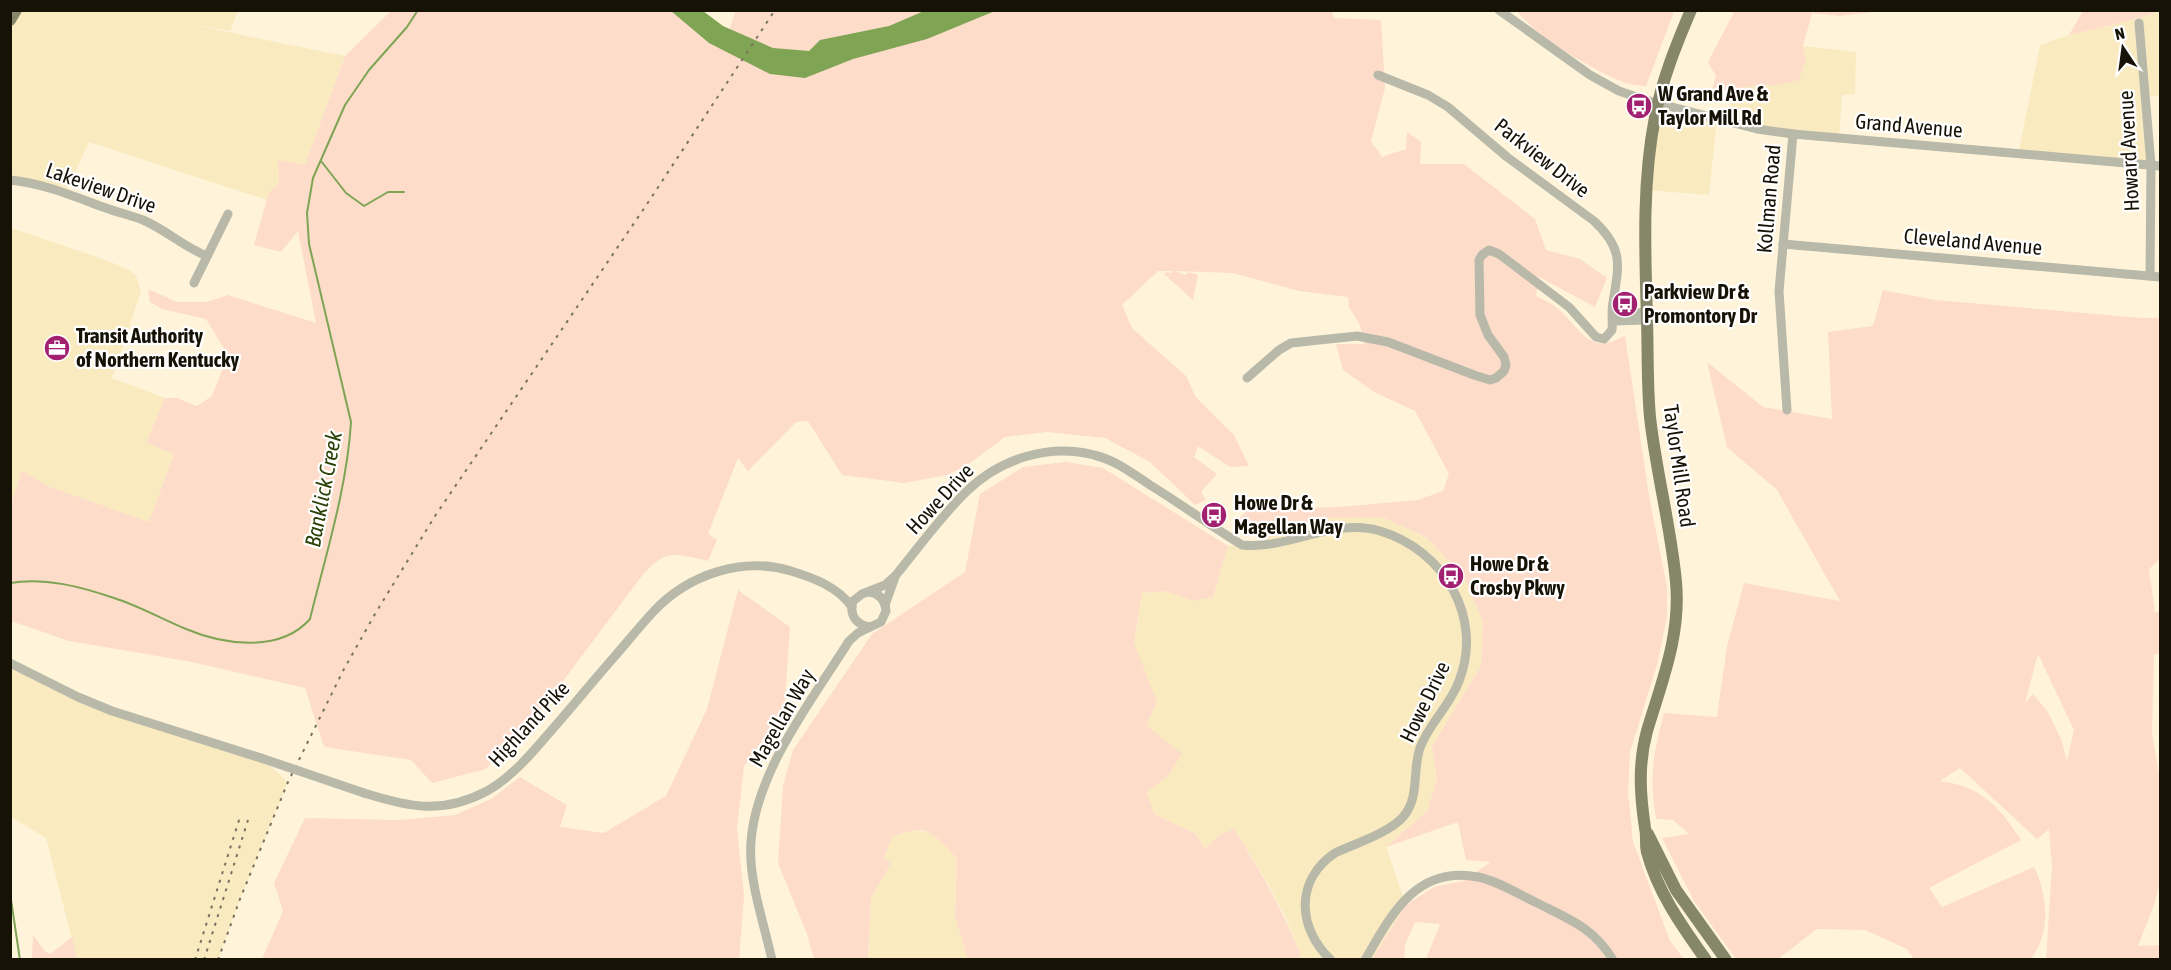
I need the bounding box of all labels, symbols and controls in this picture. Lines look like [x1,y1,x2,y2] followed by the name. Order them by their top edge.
[2093,18,2153,78] north arrow
[2113,24,2126,43] text: N
[1657,81,1769,129] place label: W Grand Ave & Taylor Mill Rd
[2113,90,2143,212] street label: Howard Avenue
[1624,91,1654,121] bus stop icon: W Grand Ave & Taylor Mill Rd
[1854,108,1964,142] street label: Grand Avenue
[1490,113,1595,202] street label: Parkview Drive
[1751,144,1785,254] street label: Kollman Road
[43,157,160,217] street label: Lakeview Drive
[1903,223,2043,259] street label: Cleveland Avenue
[1644,279,1758,327] place label: Parkview Dr & Promontory Dr
[1610,289,1640,319] bus stop icon: Parkview Dr & Promontory Dr
[76,323,240,371] place label: Transit Authority of Northern Kentucky
[42,333,72,363] office icon: Transit Authority of Northern Kentucky
[1660,403,1700,529] street label: Taylor Mill Road
[299,428,347,549] water label: Banklick Creek
[901,458,978,538] street label: Howe Drive
[1234,490,1343,538] place label: Howe Dr & Magellan Way
[1199,500,1229,530] bus stop icon: Howe Dr & Magellan Way
[1470,551,1565,599] place label: Howe Dr & Crosby Pkwy
[1436,561,1466,591] bus stop icon: Howe Dr & Crosby Pkwy
[1394,657,1454,746] street label: Howe Drive
[744,664,819,771] street label: Magellan Way
[483,676,574,771] street label: Highland Pike

